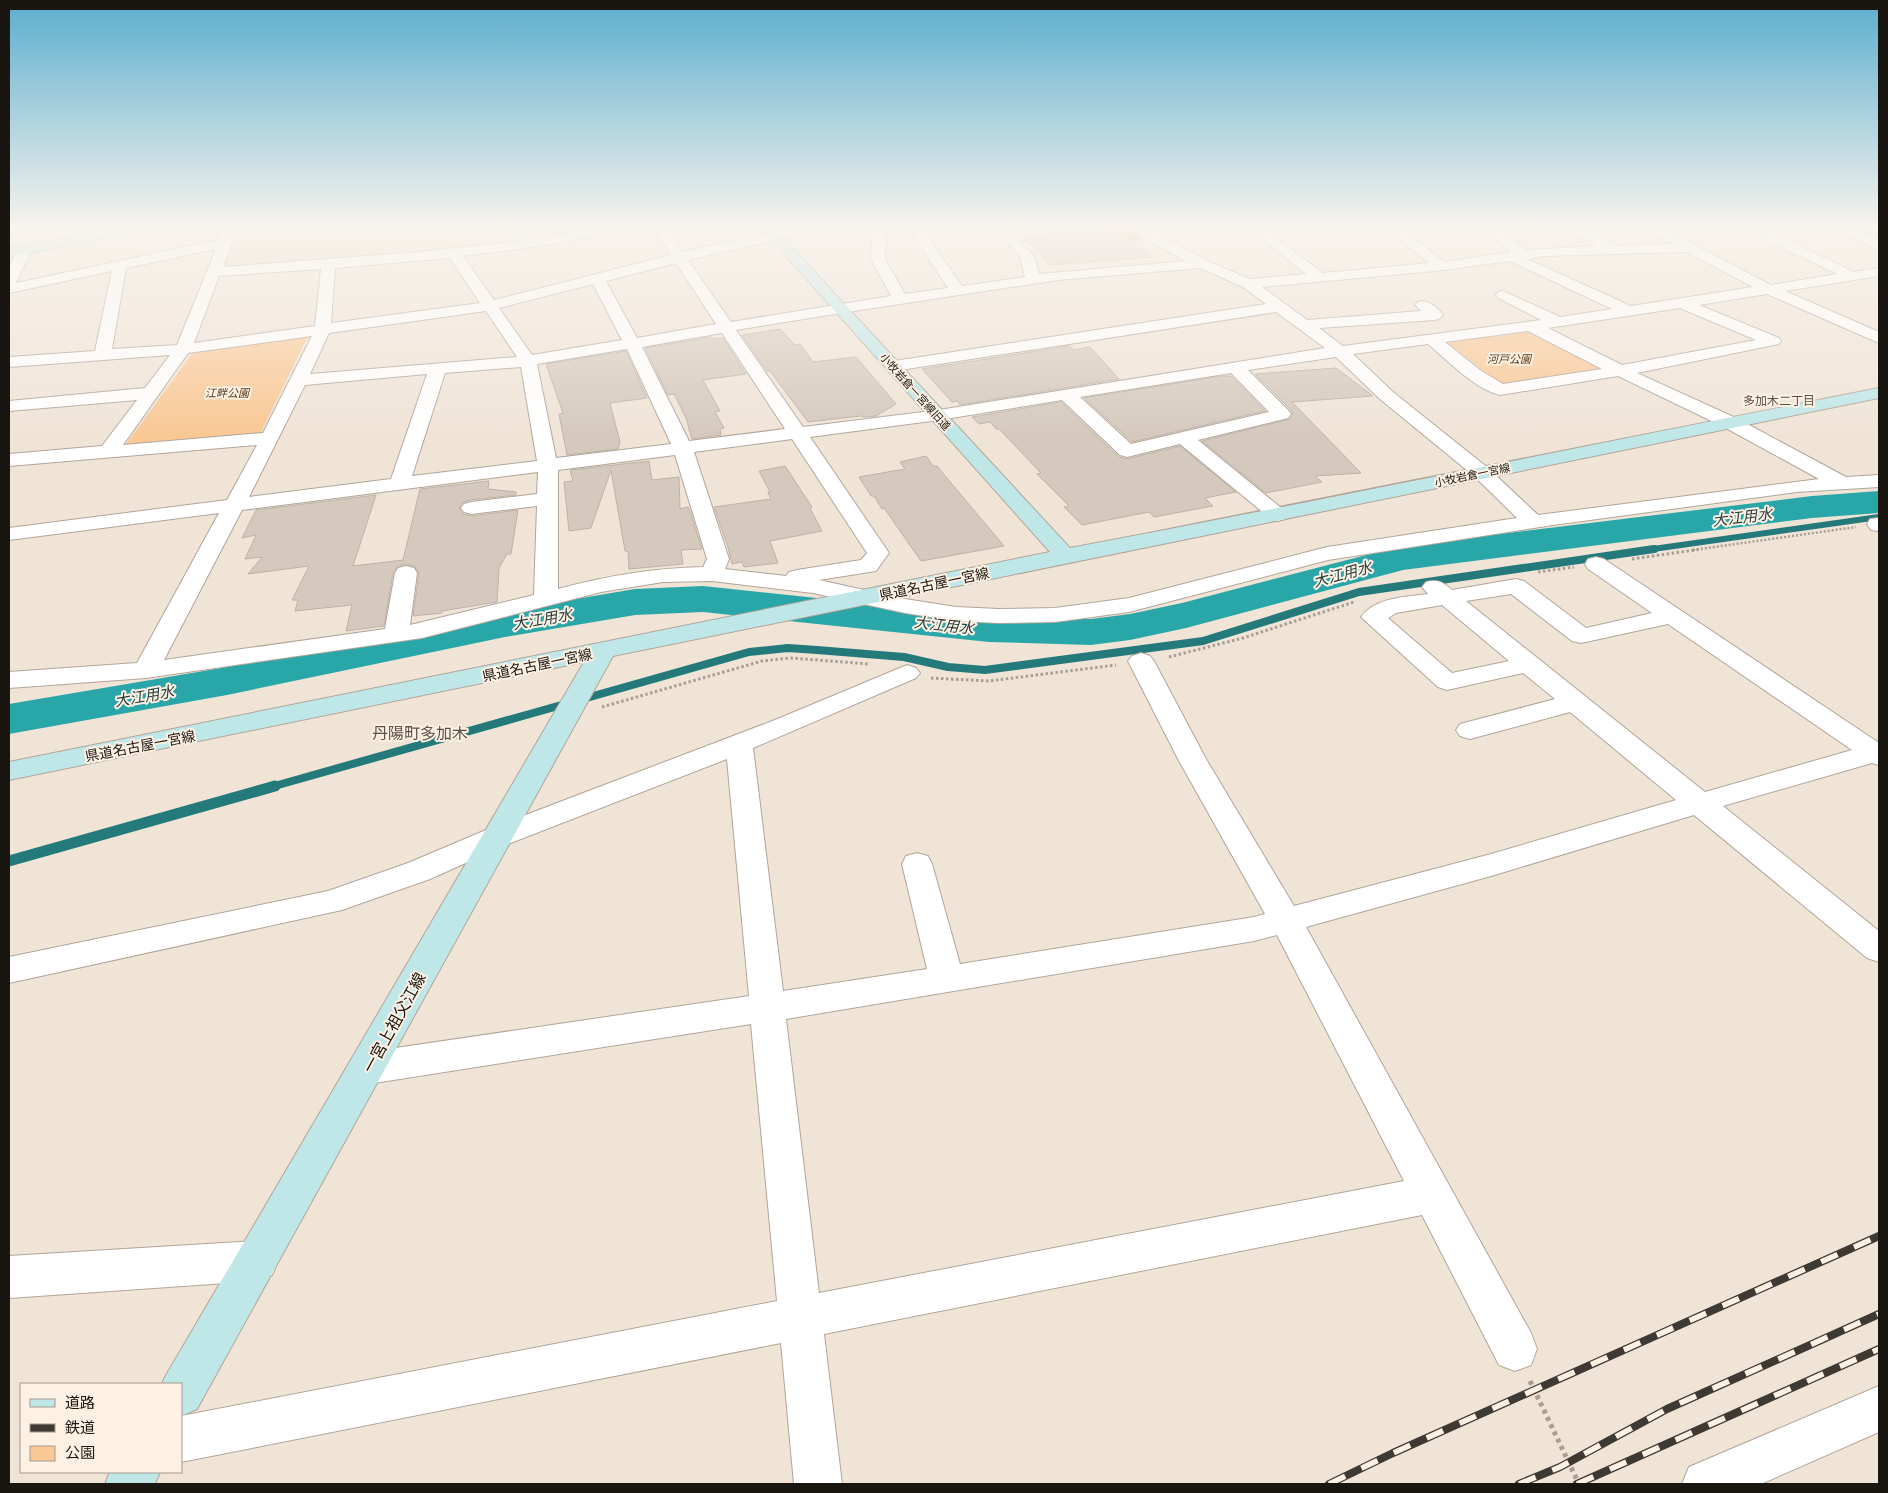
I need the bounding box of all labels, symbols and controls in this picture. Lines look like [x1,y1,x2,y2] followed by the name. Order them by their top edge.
[877,349,955,433] street label: 小牧岩倉一宮線旧道
[1487,350,1533,366] park label: 河戸公園
[205,384,251,400] park label: 江畔公園
[1743,391,1815,408] district label: 多加木二丁目
[1433,458,1511,490] street label: 小牧岩倉一宮線
[1711,502,1775,530] water label: 大江用水
[1310,555,1376,591] water label: 大江用水
[877,562,991,604] street label: 県道名古屋一宮線
[511,602,575,634] water label: 大江用水
[913,610,977,638] water label: 大江用水
[480,643,594,685] street label: 県道名古屋一宮線
[113,679,177,711] water label: 大江用水
[372,720,468,744] district label: 丹陽町多加木
[83,724,197,766] street label: 県道名古屋一宮線
[355,967,431,1077] street label: 一宮上祖父江線
[20,1383,182,1473] legend
[65,1391,95,1412] text: 道路
[65,1416,95,1437] text: 鉄道
[65,1441,95,1462] text: 公園

